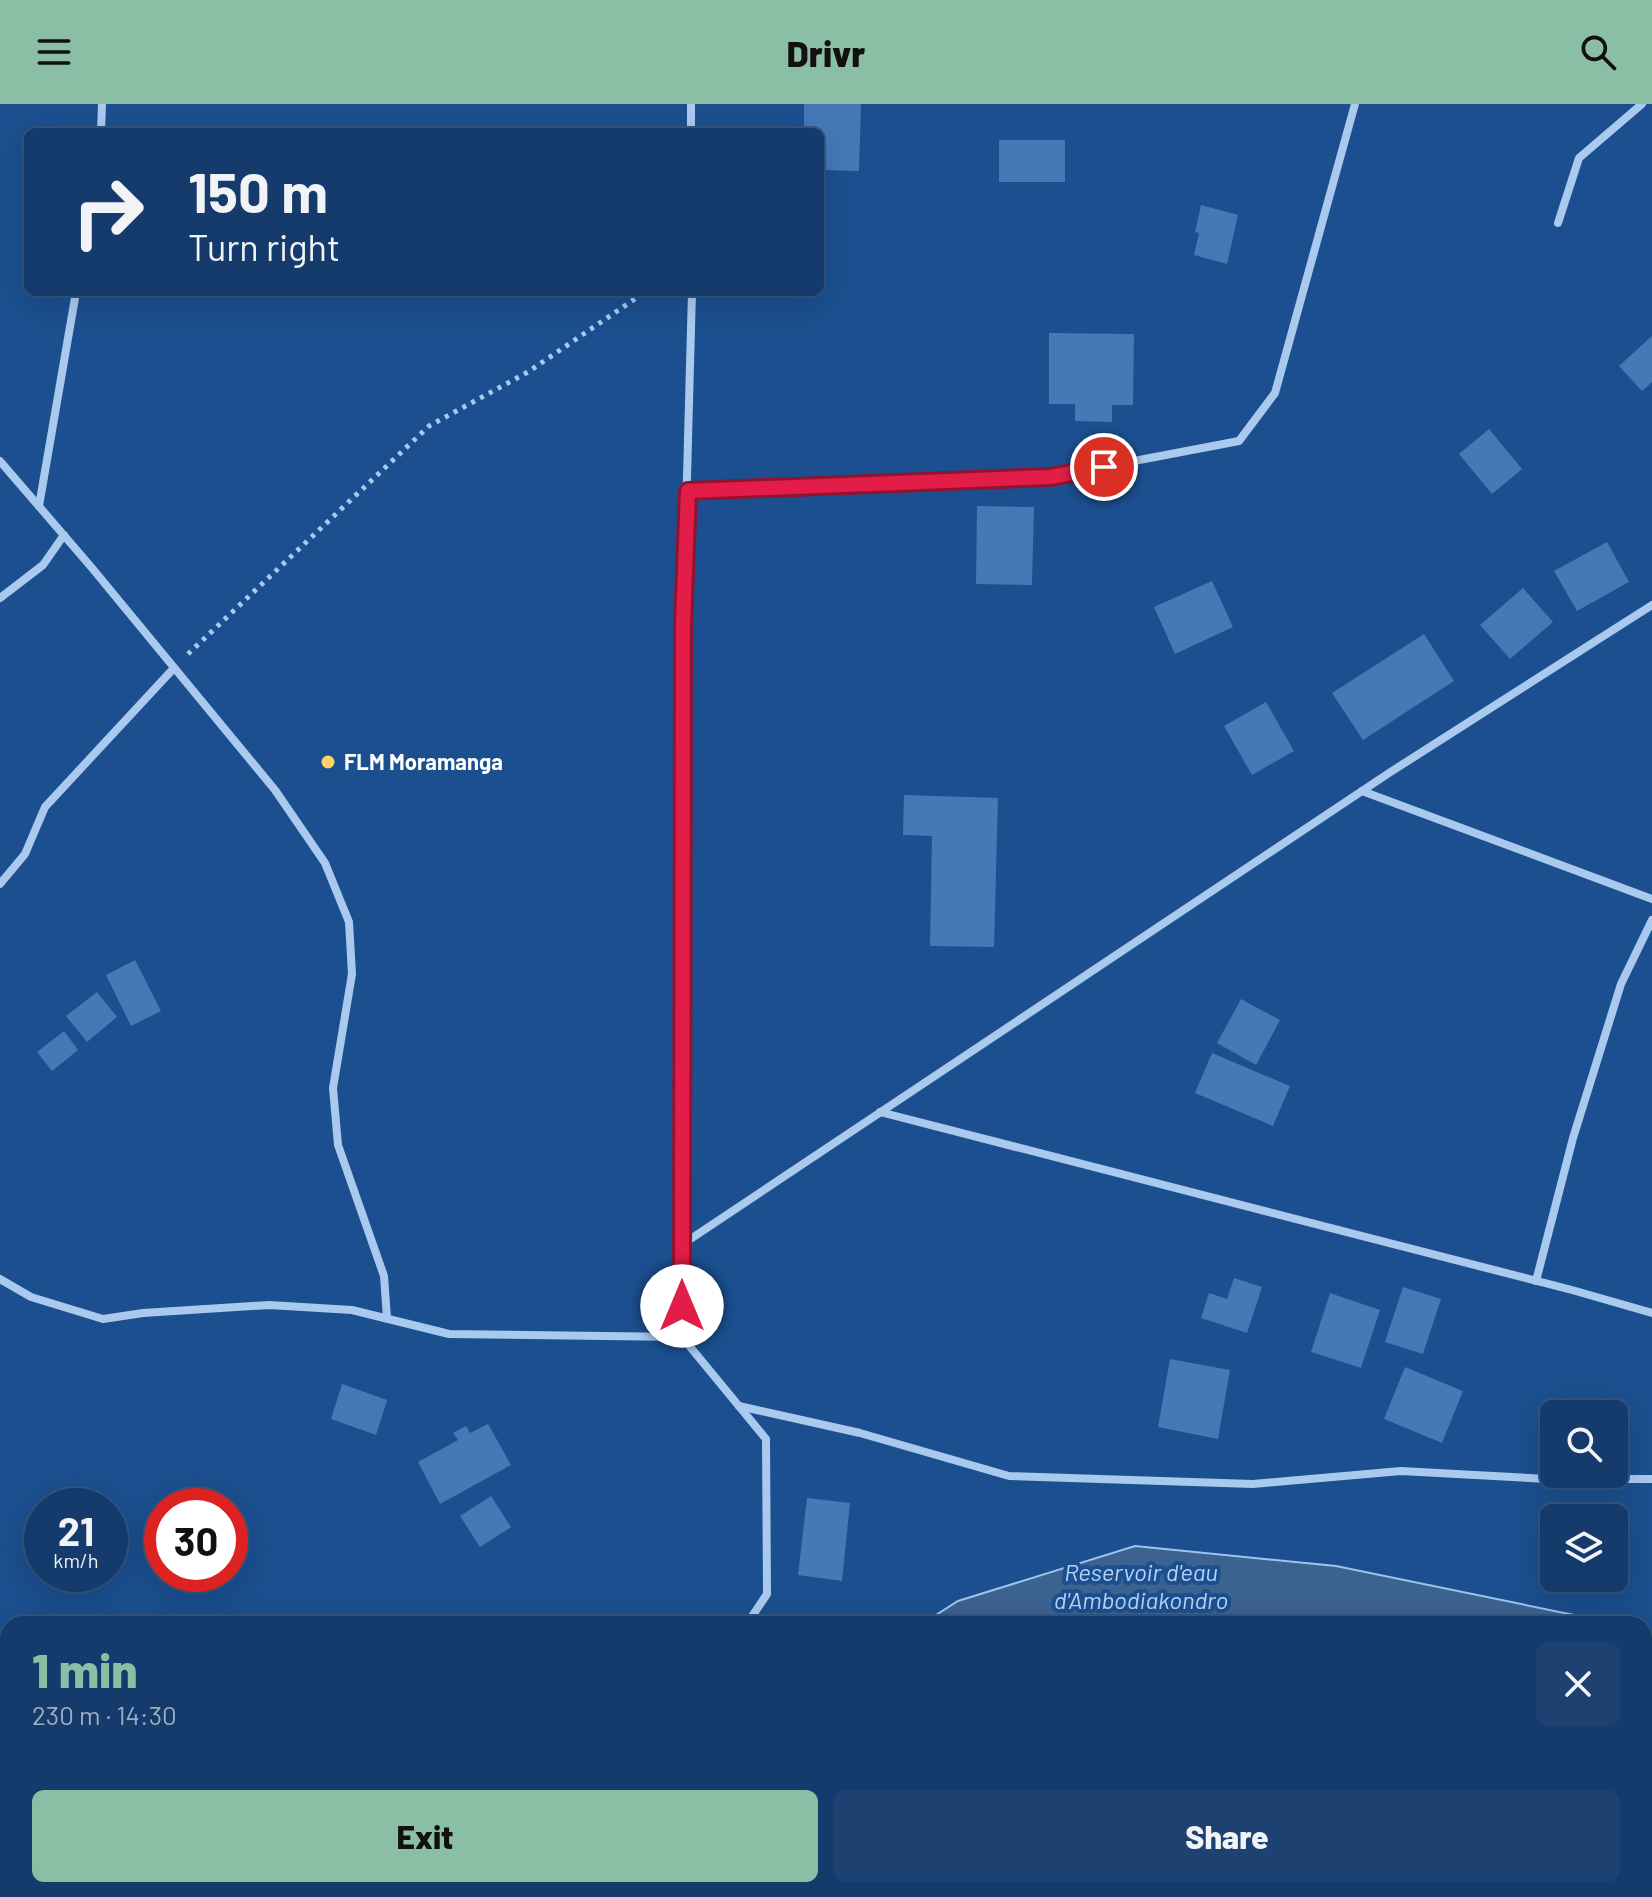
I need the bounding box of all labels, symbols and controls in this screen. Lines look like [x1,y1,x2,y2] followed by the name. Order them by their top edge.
[32,30,76,74] icon: menu
[1576,30,1620,74] icon: search
[787,31,865,74] text: Drivr
[188,157,328,224] text: 150 m
[56,160,160,264] icon: right
[188,225,340,268] text: Turn right
[1070,433,1138,501] pin
[1082,445,1126,489] icon: arrive
[344,748,503,774] place label: FLM Moramanga
[319,753,337,771] marker: FLM Moramanga
[640,1264,724,1348] position arrow
[1540,1400,1628,1592] map controls
[1540,1400,1628,1488] button: search
[144,1488,248,1592] speed limit sign: 30
[1540,1504,1628,1592] button: layers
[58,1506,94,1554] text: 21
[53,1548,99,1572] text: km/h
[1054,1557,1228,1614] water label: Reservoir d'eau d'Ambodiakondro
[32,1640,138,1698] text: 1 min
[1536,1642,1620,1726] button: close
[32,1699,177,1730] text: 230 m · 14:30
[32,1790,818,1882] button: Exit
[834,1790,1620,1882] button: Share

